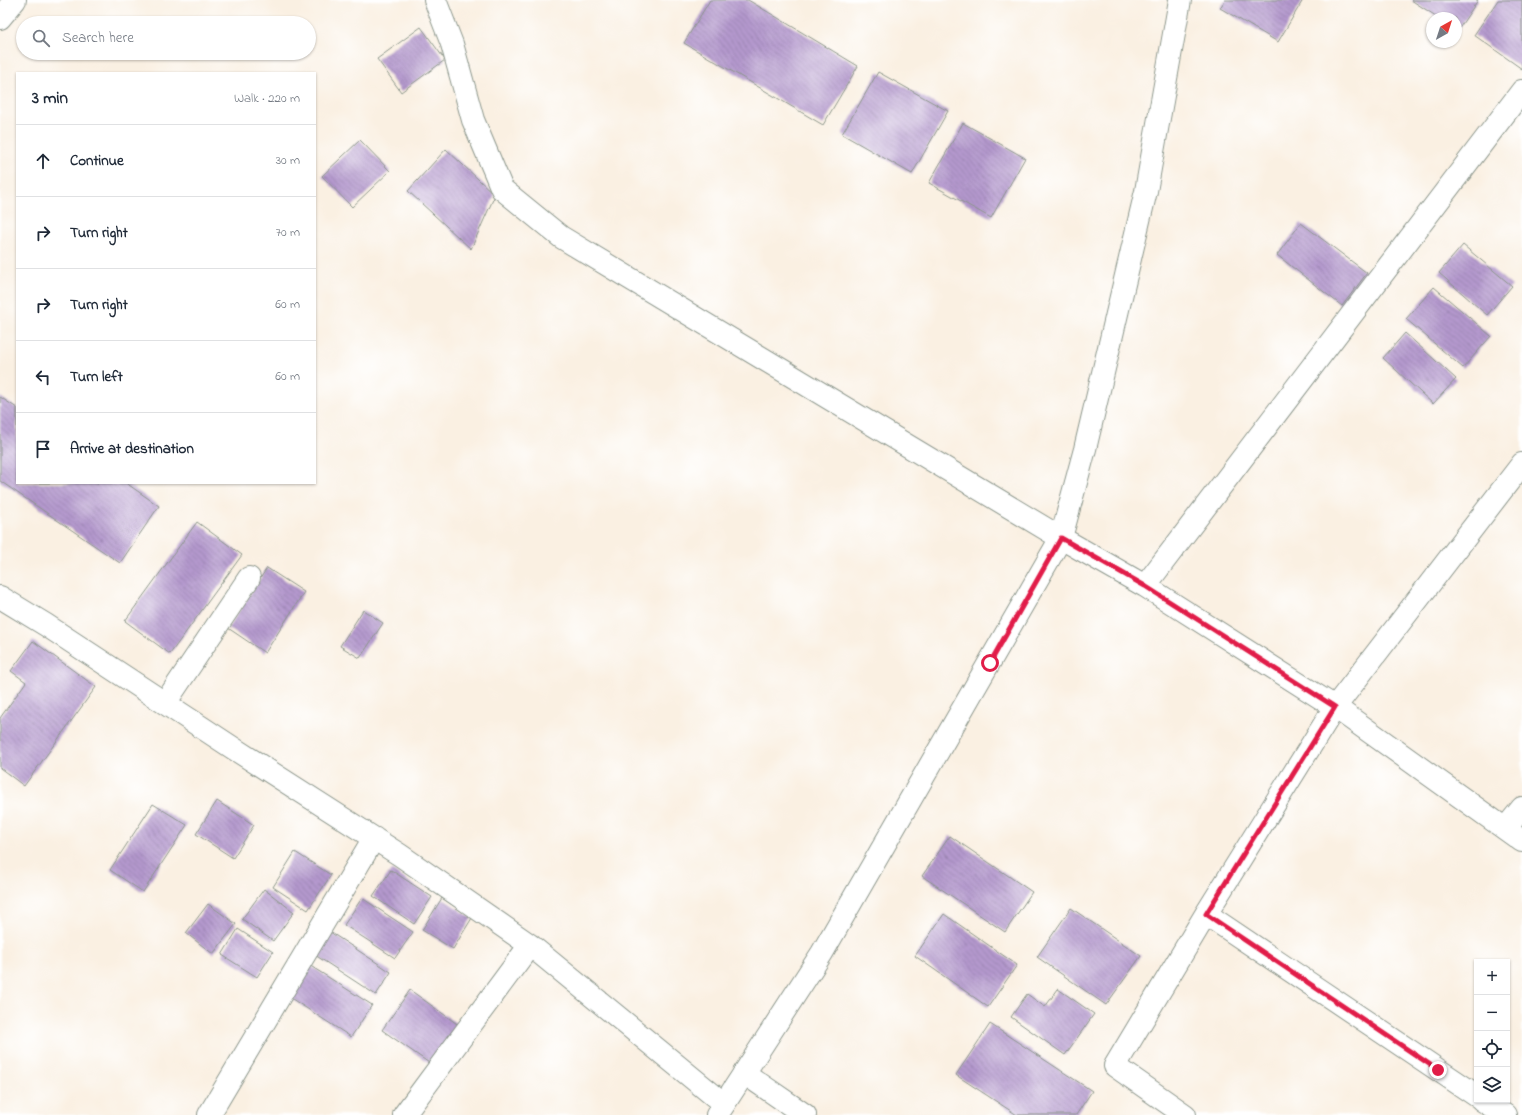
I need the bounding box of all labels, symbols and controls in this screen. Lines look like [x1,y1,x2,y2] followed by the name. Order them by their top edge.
[1426,12,1462,48] north arrow
[16,16,316,60] search box
[30,27,52,49] icon: search
[62,27,134,49] text: Search here
[32,86,68,111] text: 3 min
[234,89,300,108] text: Walk · 220 m
[32,150,54,172] icon: ahead
[70,150,124,172] text: Continue
[276,151,300,170] text: 30 m
[32,222,54,244] icon: right
[70,222,128,244] text: Turn right
[276,223,300,242] text: 70 m
[32,294,54,316] icon: right
[70,294,128,316] text: Turn right
[275,295,300,314] text: 60 m
[32,366,54,388] icon: left
[70,366,123,388] text: Turn left
[275,367,300,386] text: 60 m
[32,438,54,460] icon: arrive
[70,438,194,460] text: Arrive at destination
[981,654,999,672] route start
[1474,959,1510,1103] map controls
[1474,959,1510,995] button: +
[1474,995,1510,1031] button: −
[1474,1031,1510,1067] button: locate
[1429,1061,1447,1079] route end
[1474,1067,1510,1103] button: layers

